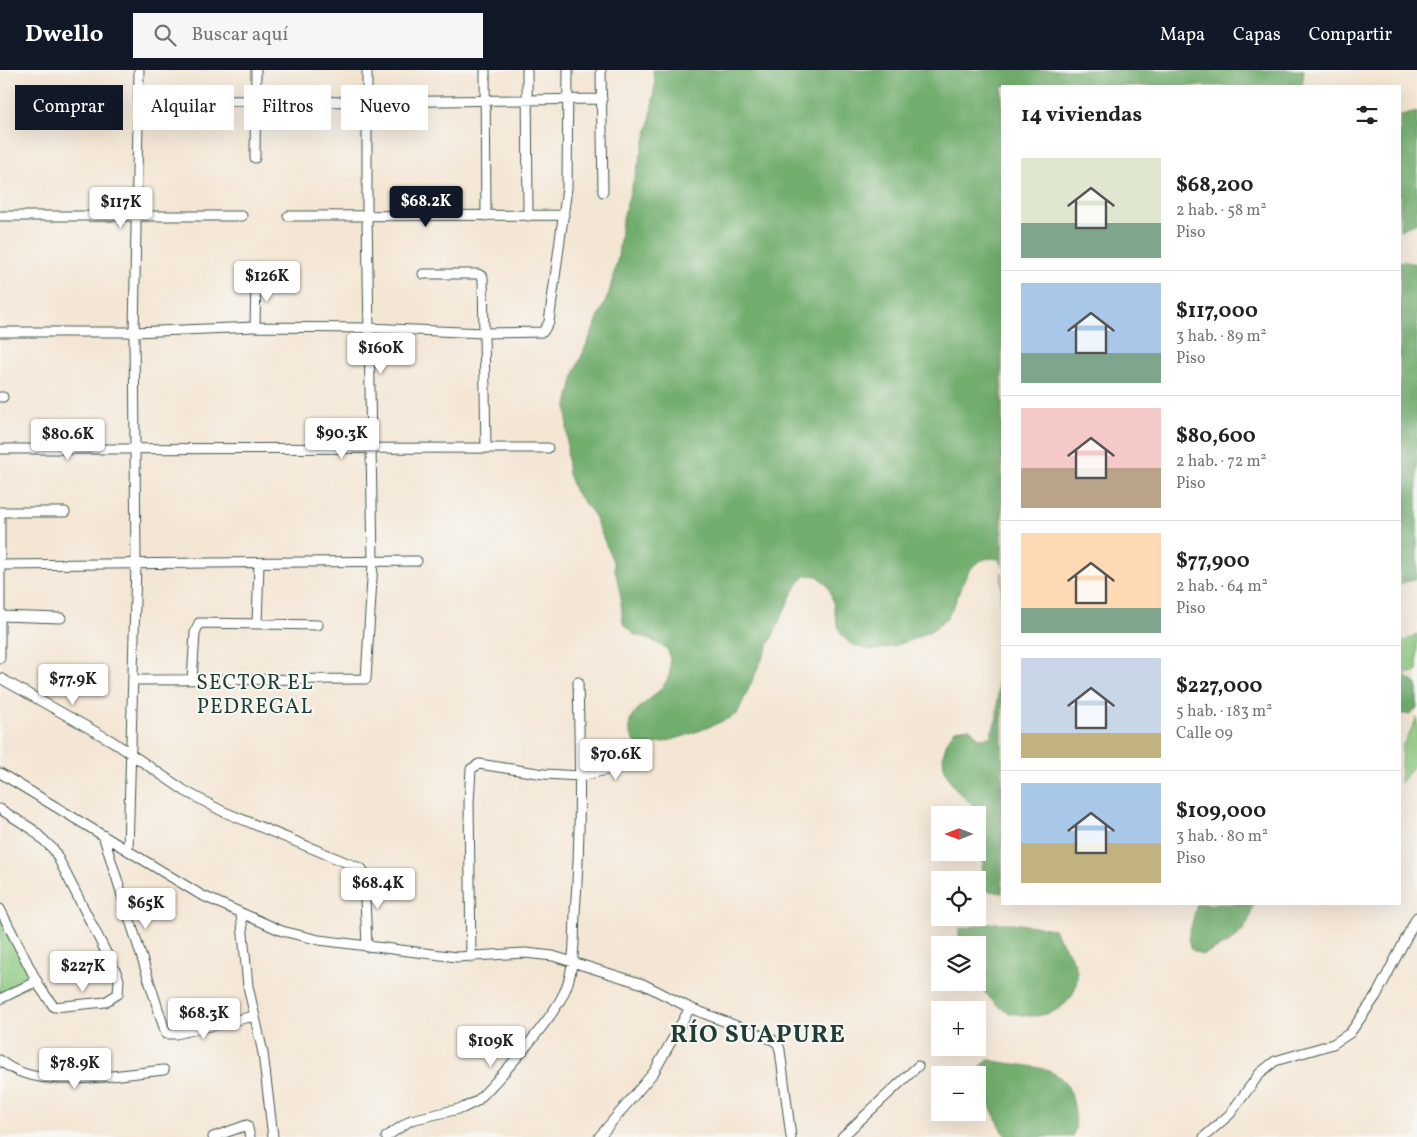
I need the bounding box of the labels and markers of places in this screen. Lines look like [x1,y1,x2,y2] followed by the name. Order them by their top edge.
[86,186,156,229] pin: $117K
[385,186,467,228] pin: $68.2K
[232,260,302,303] pin: $126K
[346,332,416,375] pin: $160K
[27,418,109,461] pin: $80.6K
[301,418,383,460] pin: $90.3K
[32,664,114,706] pin: $77.9K
[575,738,657,781] pin: $70.6K
[337,868,419,910] pin: $68.4K
[116,888,176,930] pin: $65K
[48,950,118,993] pin: $227K
[163,998,245,1040] pin: $68.3K
[456,1026,526,1068] pin: $109K
[34,1048,116,1090] pin: $78.9K

